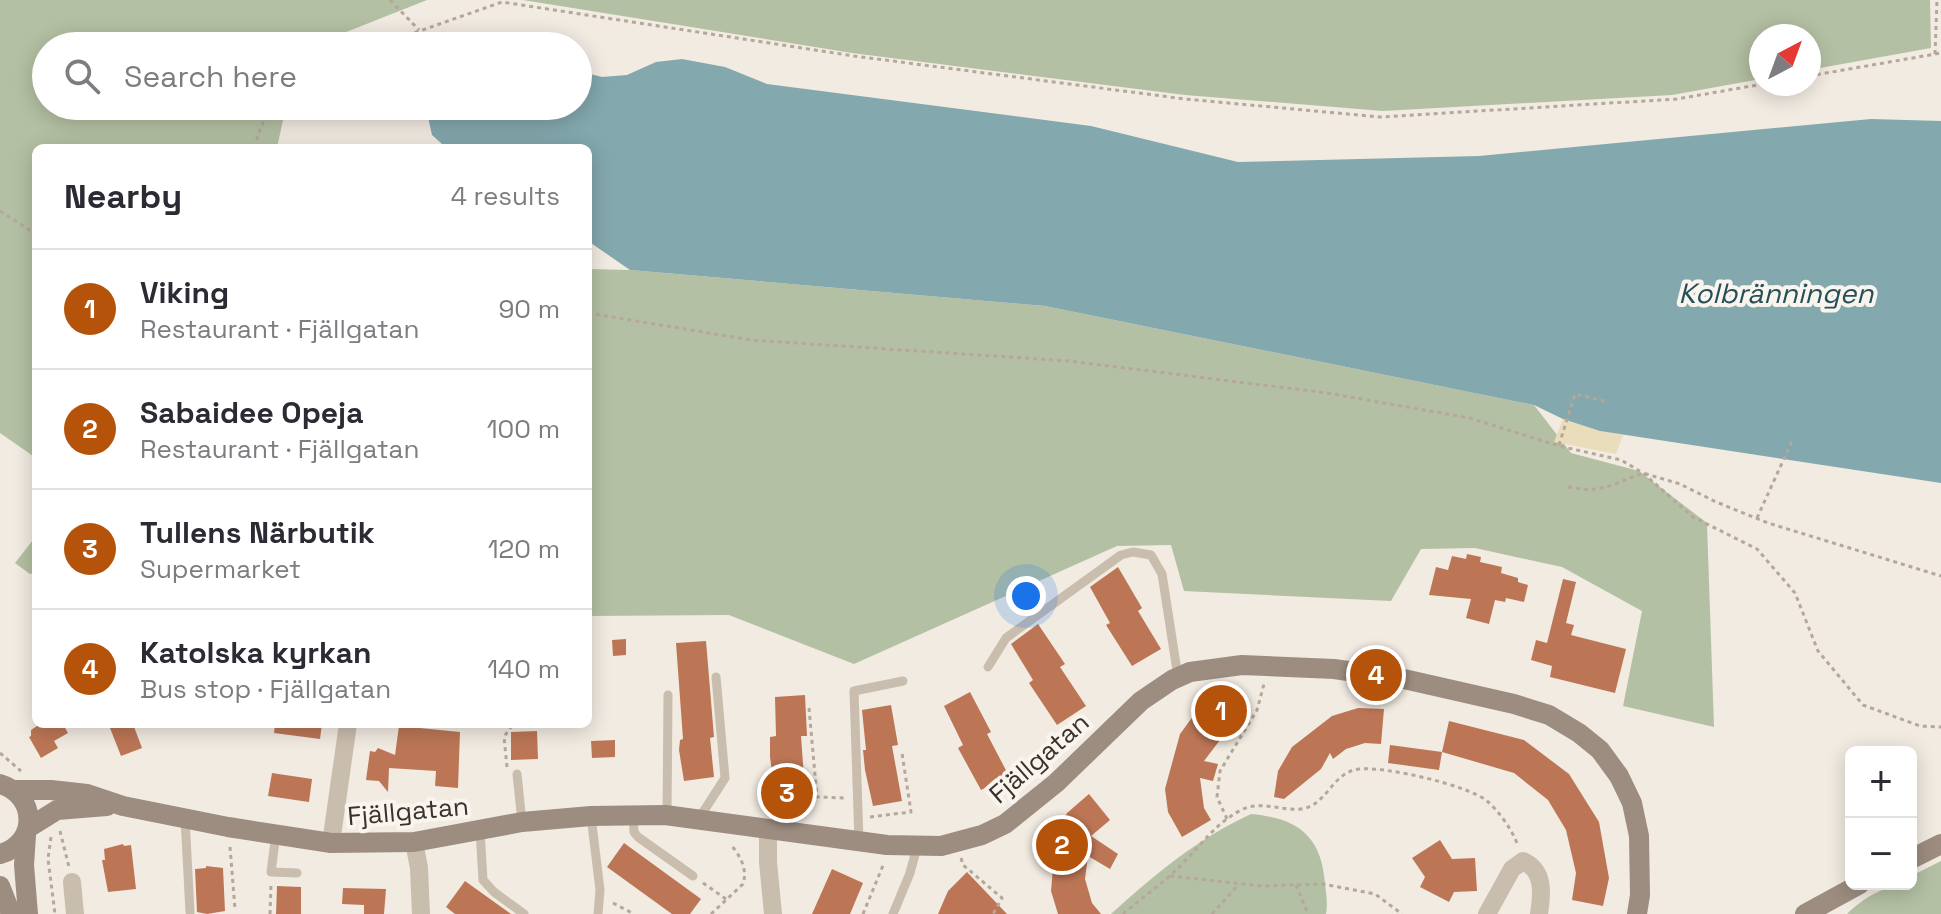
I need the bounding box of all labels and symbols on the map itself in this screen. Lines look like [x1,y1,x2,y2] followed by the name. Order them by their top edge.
[1749,24,1821,96] north arrow
[1679,275,1874,311] water label: Kolbränningen
[1006,576,1046,616] your location
[1350,645,1402,705] pin: 4
[1195,681,1247,741] pin: 1
[982,705,1096,811] street label: Fjällgatan
[761,763,813,823] pin: 3
[346,789,470,833] street label: Fjällgatan
[1036,815,1088,875] pin: 2

